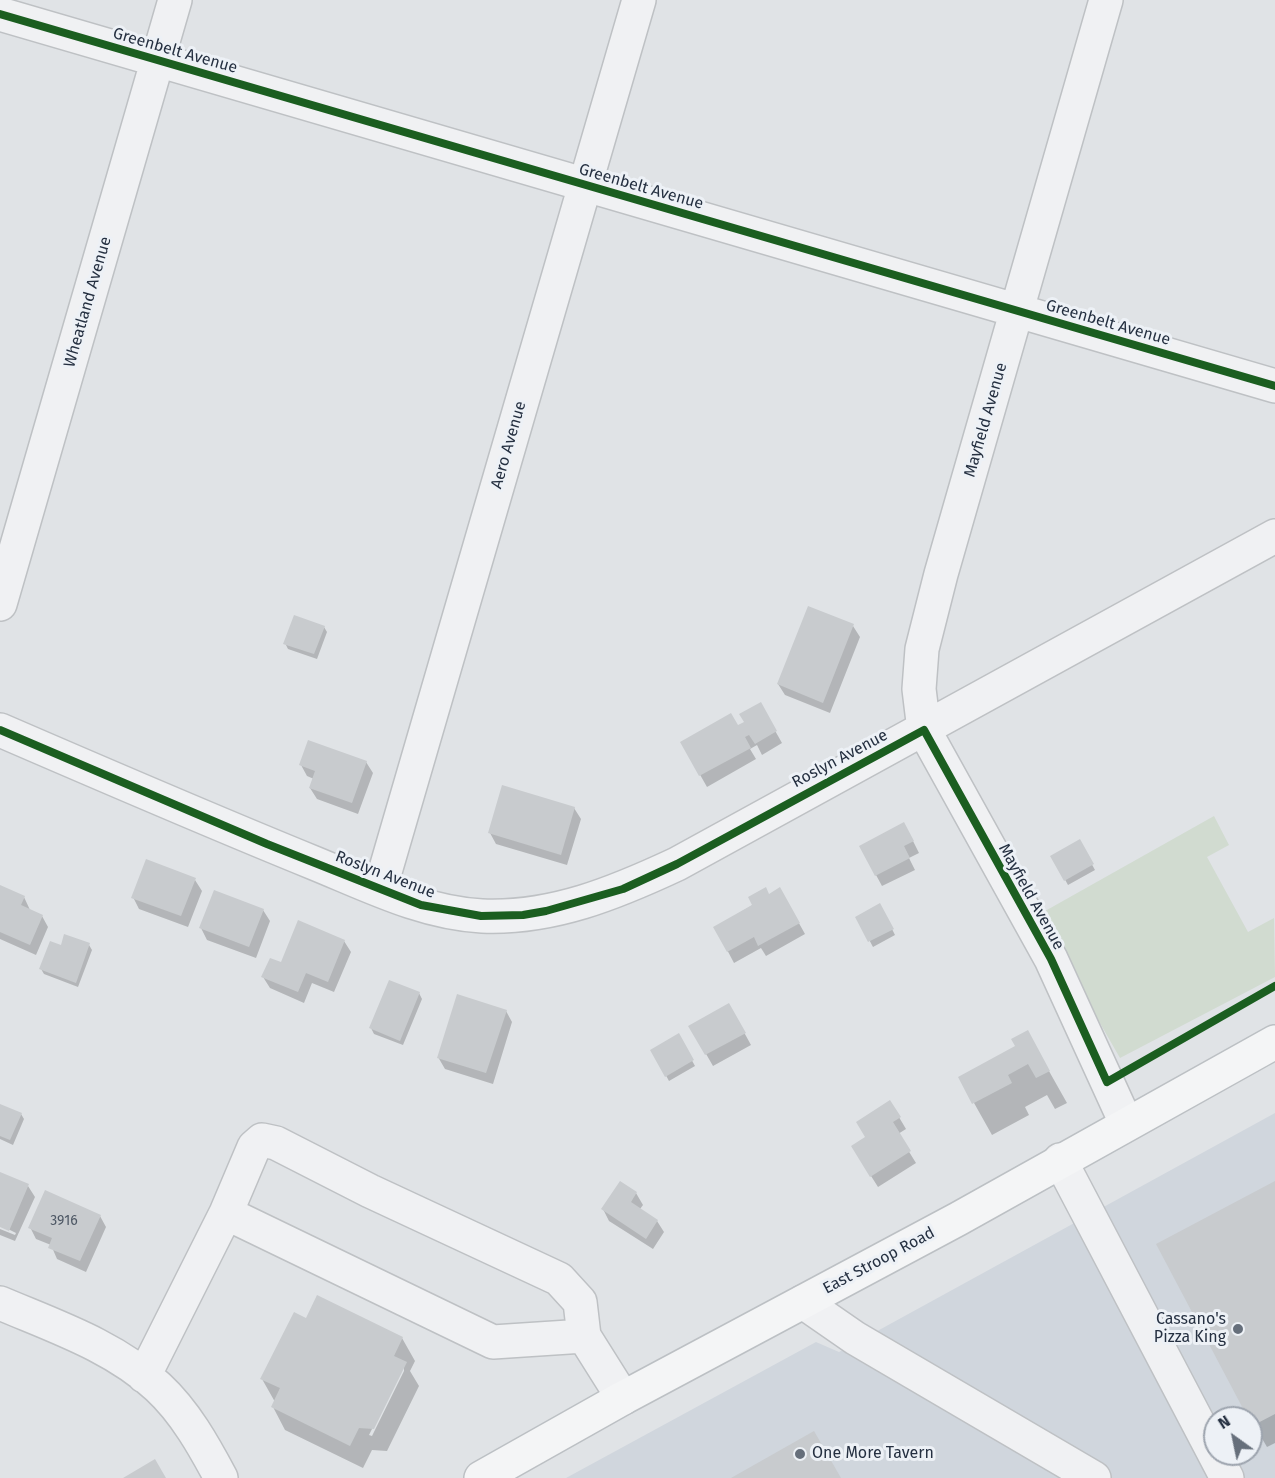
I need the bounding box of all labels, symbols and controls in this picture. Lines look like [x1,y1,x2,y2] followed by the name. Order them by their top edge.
[111,24,239,78] street label: Greenbelt Avenue
[577,160,705,214] street label: Greenbelt Avenue
[60,234,116,370] street label: Wheatland Avenue
[1044,296,1172,350] street label: Greenbelt Avenue
[960,361,1012,479] street label: Mayfield Avenue
[487,399,531,491] street label: Aero Avenue
[789,726,891,792] street label: Roslyn Avenue
[994,841,1068,953] street label: Mayfield Avenue
[332,847,438,903] street label: Roslyn Avenue
[50,1213,78,1229] house number: 3916
[820,1223,938,1299] street label: East Stroop Road
[1154,1310,1226,1348] place label: Cassano's Pizza King
[1231,1322,1245,1336] marker: Cassano's Pizza King
[1203,1406,1263,1466] north arrow
[1214,1411,1234,1433] text: N
[812,1444,934,1464] place label: One More Tavern
[793,1447,807,1461] marker: One More Tavern

